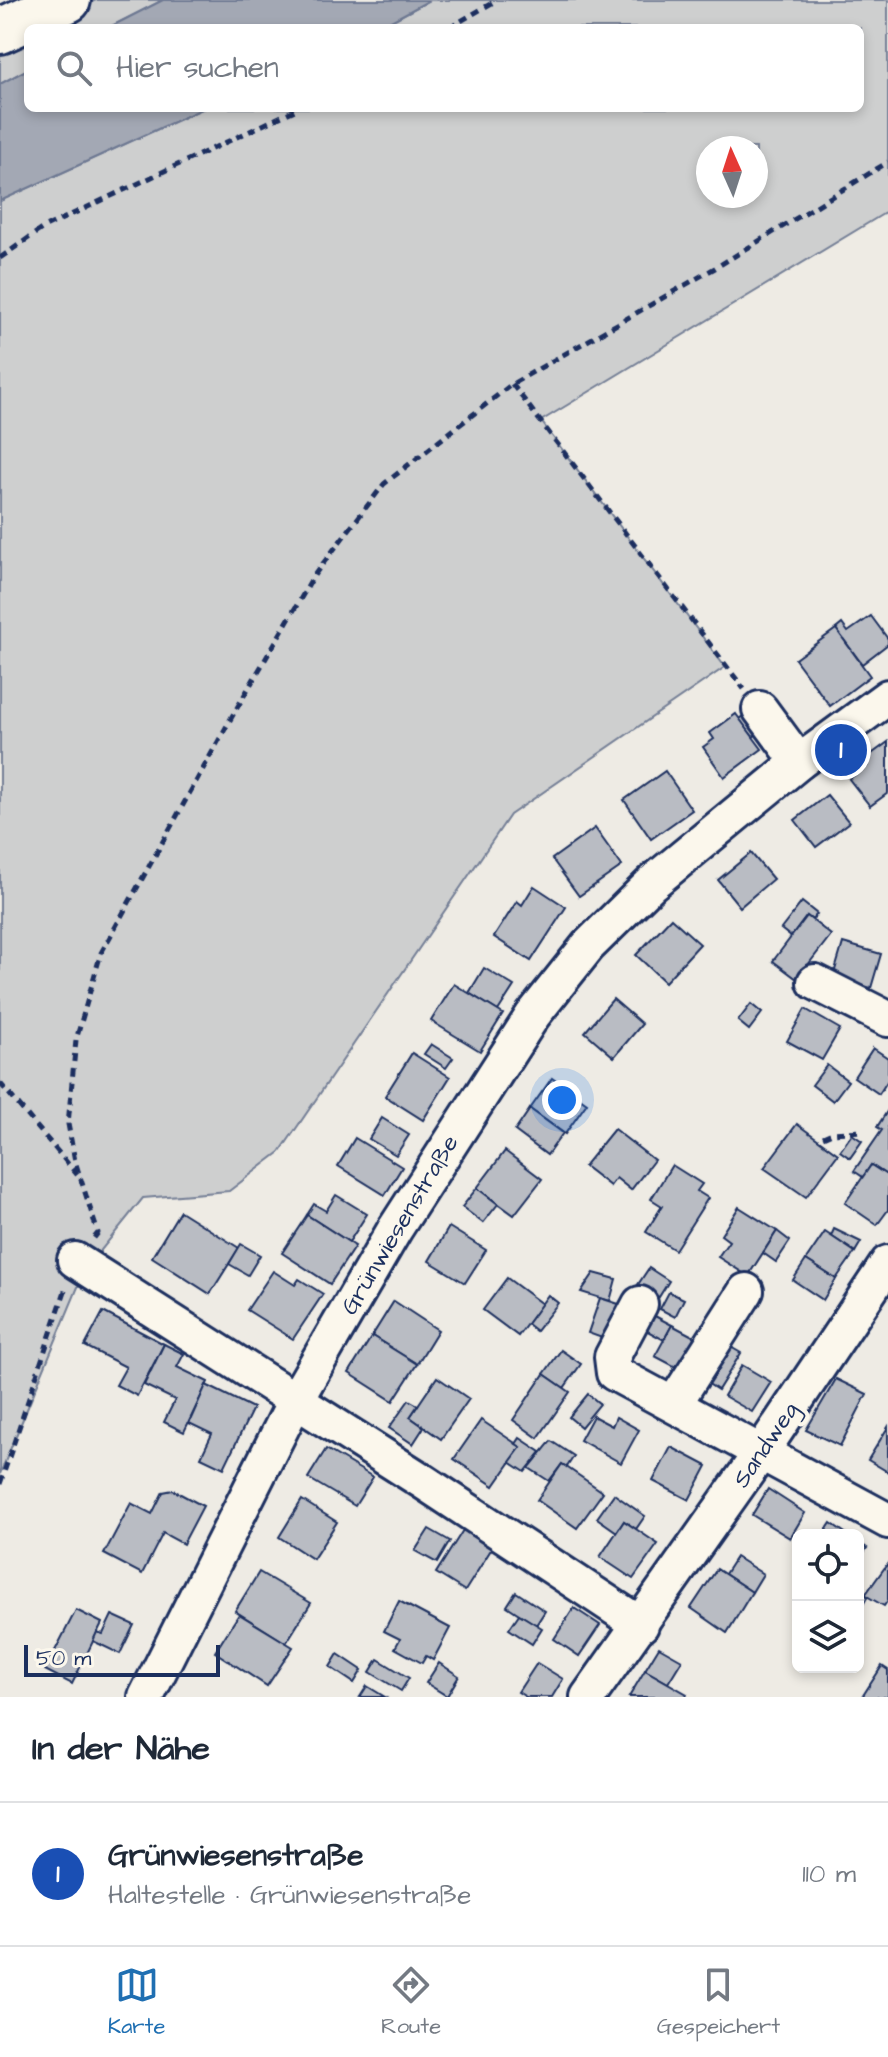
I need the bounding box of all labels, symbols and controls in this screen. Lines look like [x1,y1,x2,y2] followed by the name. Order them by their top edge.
[24,24,864,112] search box
[52,46,96,90] icon: search
[116,47,279,89] text: Hier suchen
[696,136,768,208] north arrow
[815,720,867,780] pin: 1
[542,1080,582,1120] your location
[333,1129,467,1321] street label: Grünwiesenstraße
[725,1395,808,1495] street label: Sandweg
[792,1529,864,1673] map controls
[792,1529,864,1601] button: locate
[792,1601,864,1673] button: layers
[24,1641,220,1677] scale bar
[36,1643,91,1674] text: 50 m
[32,1725,210,1773] text: In der Nähe
[108,1835,363,1877] text: Grünwiesenstraße
[56,1856,60,1892] text: 1
[802,1856,856,1892] text: 110 m
[108,1877,471,1913] text: Haltestelle · Grünwiesenstraße
[108,1963,165,2042] tab: Karte
[381,1963,441,2042] tab: Route
[657,1963,780,2042] tab: Gespeichert

